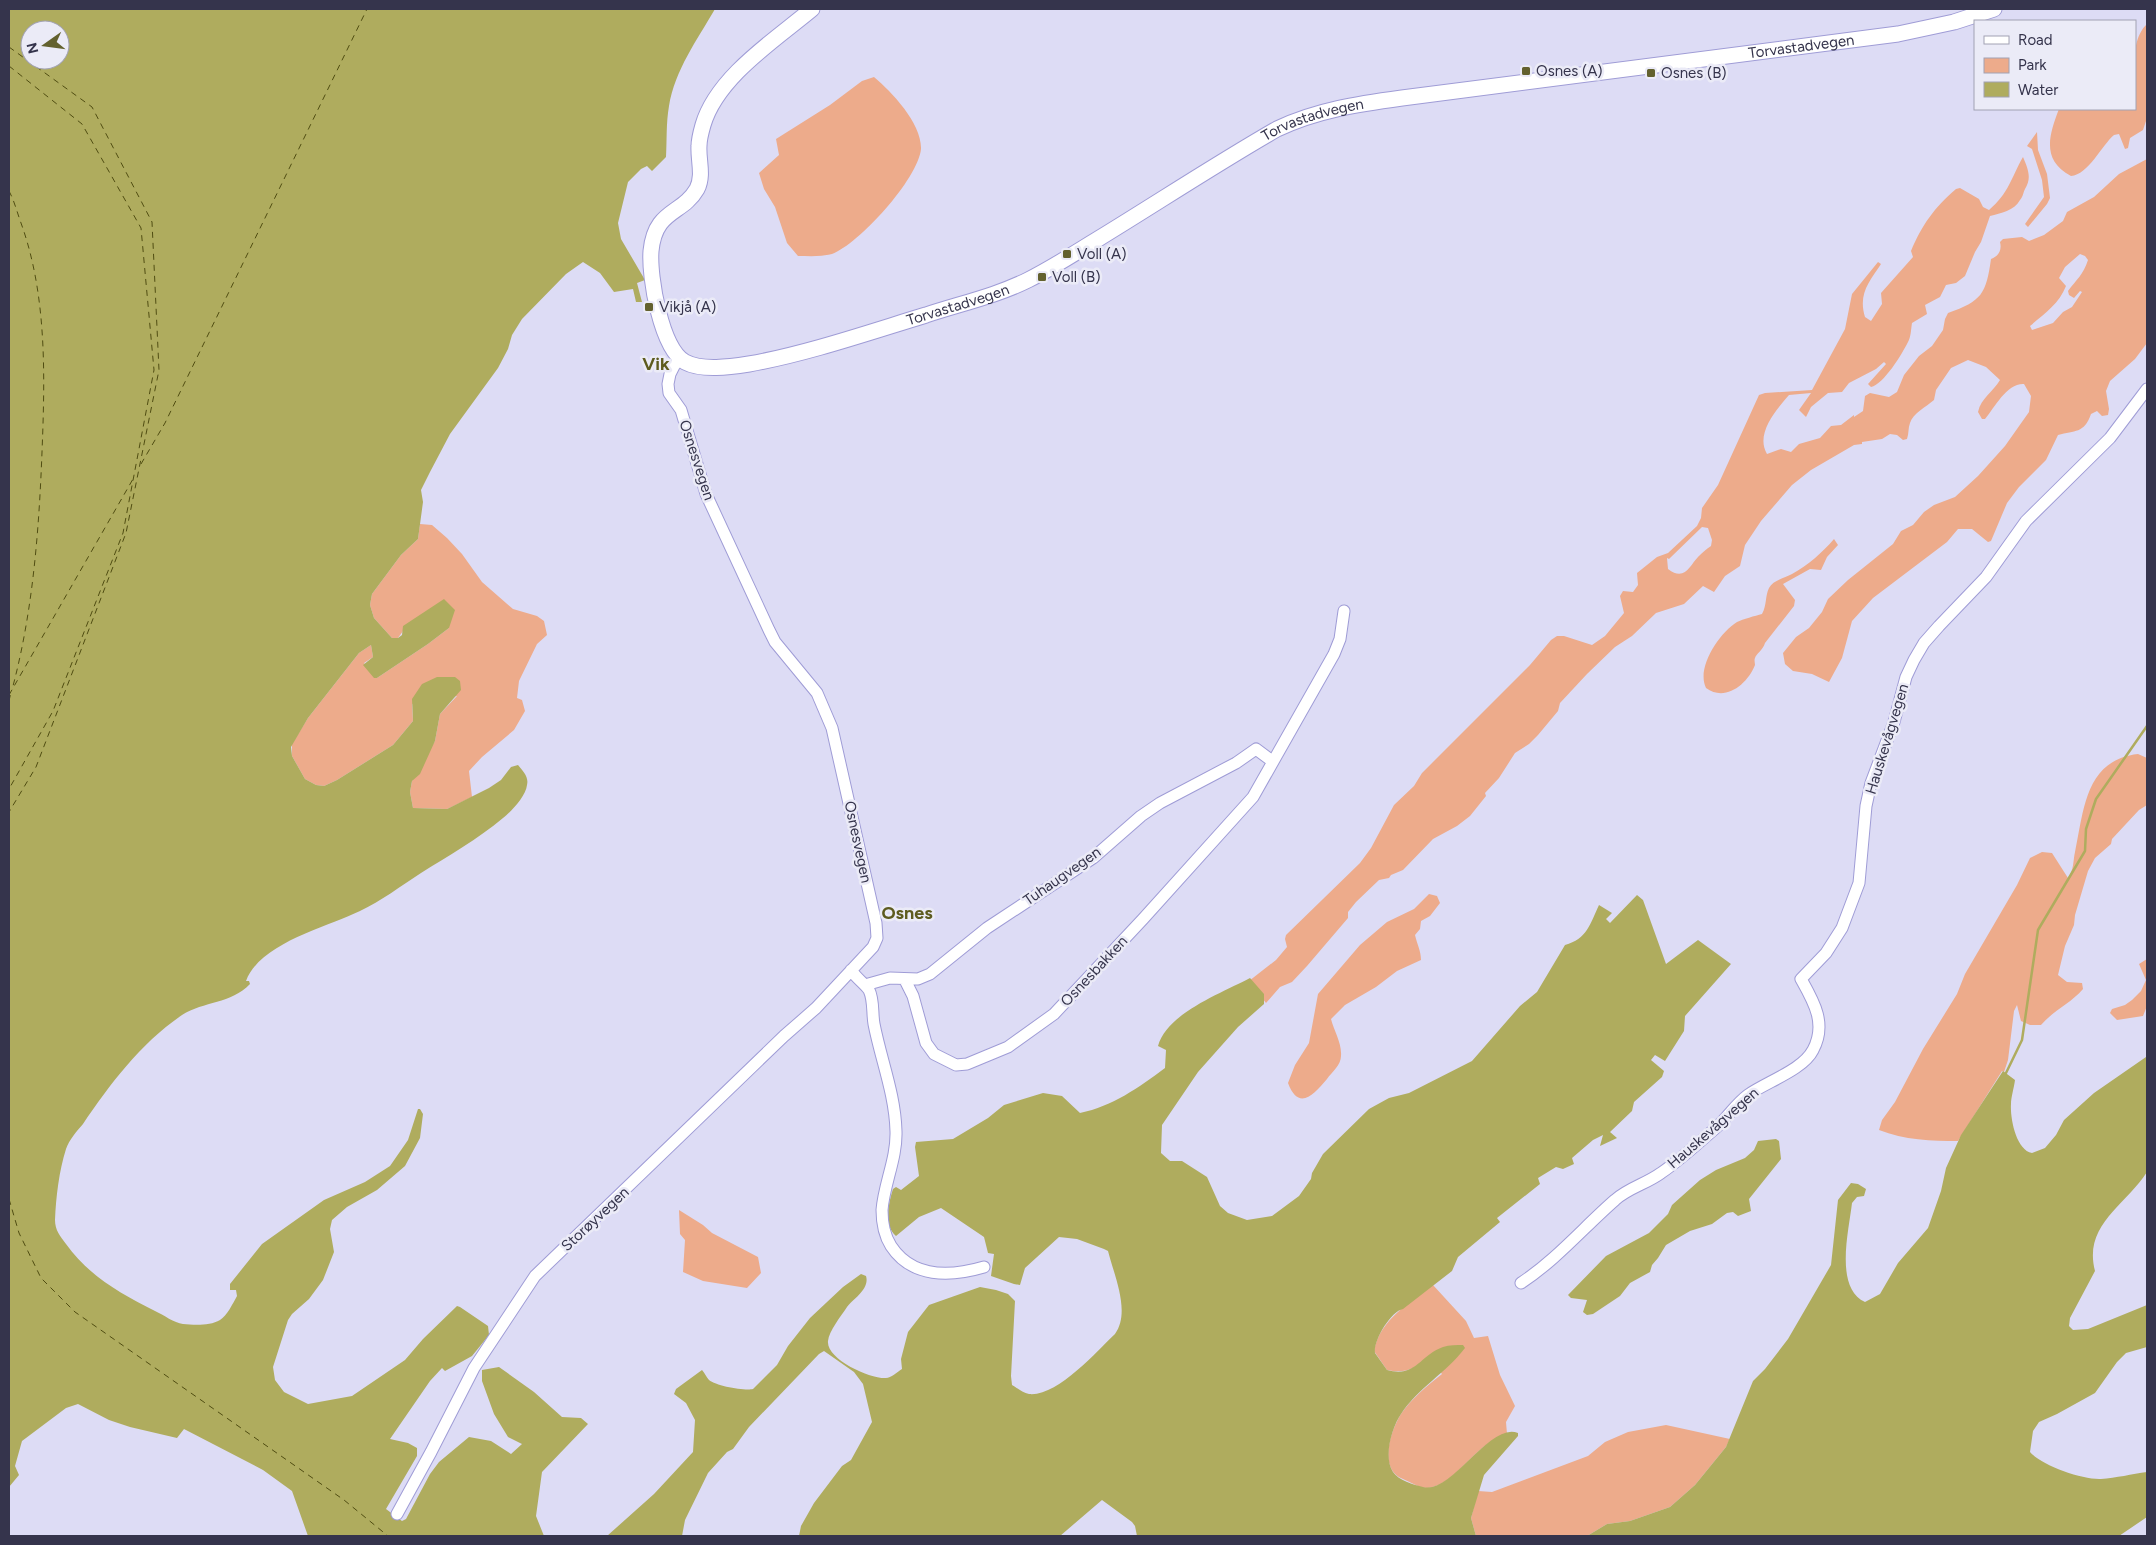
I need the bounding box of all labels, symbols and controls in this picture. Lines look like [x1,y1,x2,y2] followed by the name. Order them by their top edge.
[20,20,70,70] north arrow
[1974,20,2136,110] legend
[1747,31,1855,62] street label: Torvastadvegen
[2018,31,2053,49] text: Road
[23,41,42,55] text: N
[2018,56,2047,74] text: Park
[1536,62,1603,80] place label: Osnes (A)
[1661,64,1727,82] place label: Osnes (B)
[1520,65,1532,77] marker: Osnes (A)
[1645,67,1657,79] marker: Osnes (B)
[2018,81,2058,99] text: Water
[1258,95,1365,145] street label: Torvastadvegen
[1077,245,1127,263] place label: Voll (A)
[1061,248,1073,260] marker: Voll (A)
[1052,268,1101,286] place label: Voll (B)
[1036,271,1048,283] marker: Voll (B)
[904,280,1012,329] street label: Torvastadvegen
[659,298,716,316] place label: Vikjå (A)
[643,301,655,313] marker: Vikjå (A)
[642,353,670,375] district label: Vik
[676,418,718,502] street label: Osnesvegen
[1862,682,1912,796] street label: Hauskevågvegen
[841,799,875,885] street label: Osnesvegen
[1020,843,1104,909] street label: Tuhaugvegen
[881,902,933,924] district label: Osnes
[1057,932,1131,1010] street label: Osnesbakken
[1664,1084,1762,1172] street label: Hauskevågvegen
[557,1183,633,1255] street label: Storøyvegen

